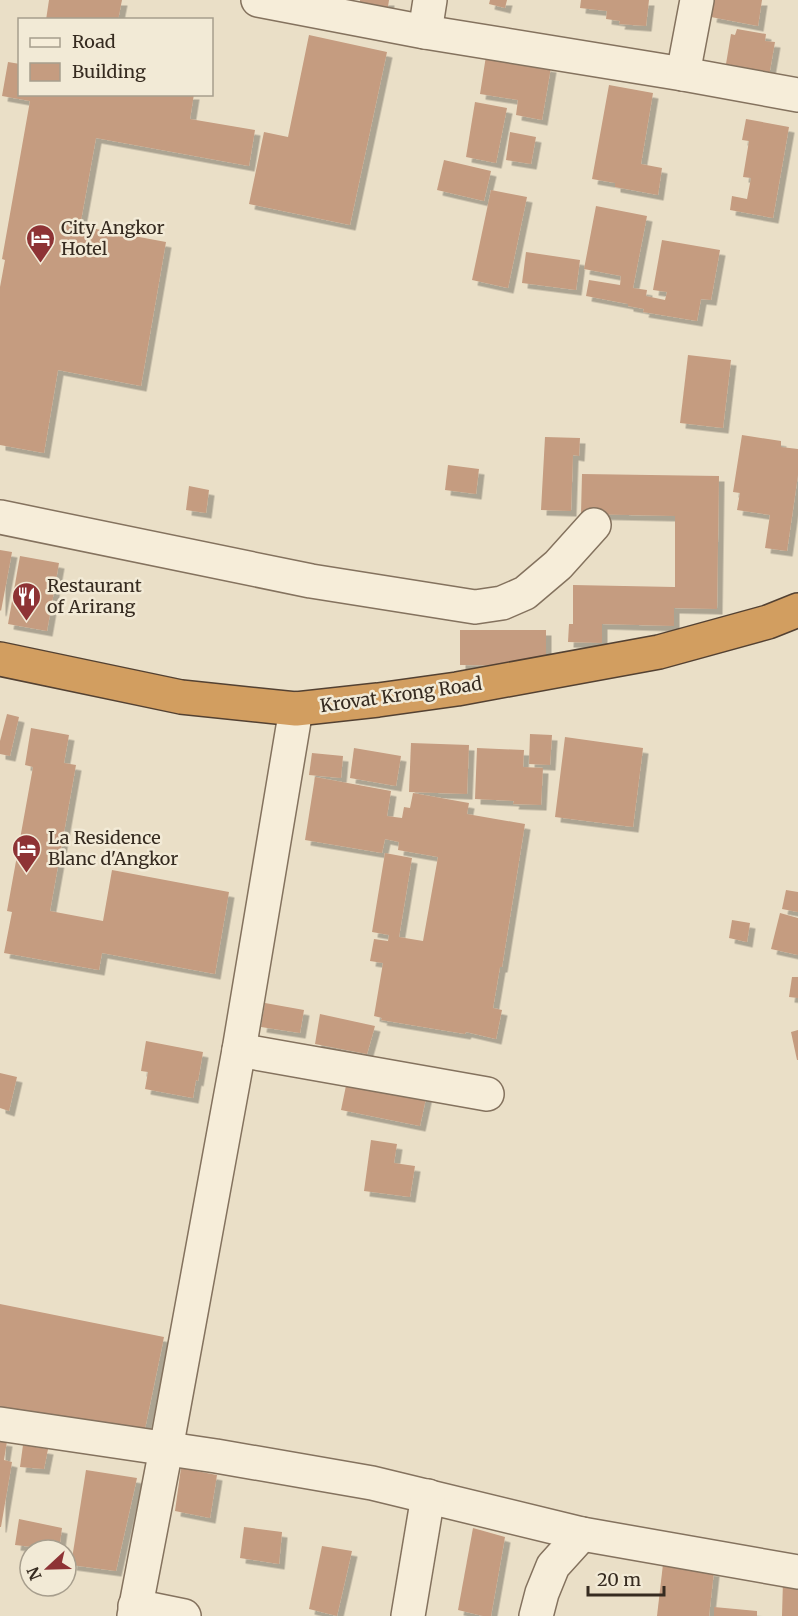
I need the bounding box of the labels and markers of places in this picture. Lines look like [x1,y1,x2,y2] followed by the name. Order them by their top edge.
[61,216,165,260] place label: City Angkor Hotel
[24,222,56,264] hotel icon: City Angkor Hotel
[47,574,142,618] place label: Restaurant of Arirang
[10,580,42,622] restaurant icon: Restaurant of Arirang
[48,826,178,870] place label: La Residence Blanc d'Angkor
[11,832,43,874] hotel icon: La Residence Blanc d'Angkor

